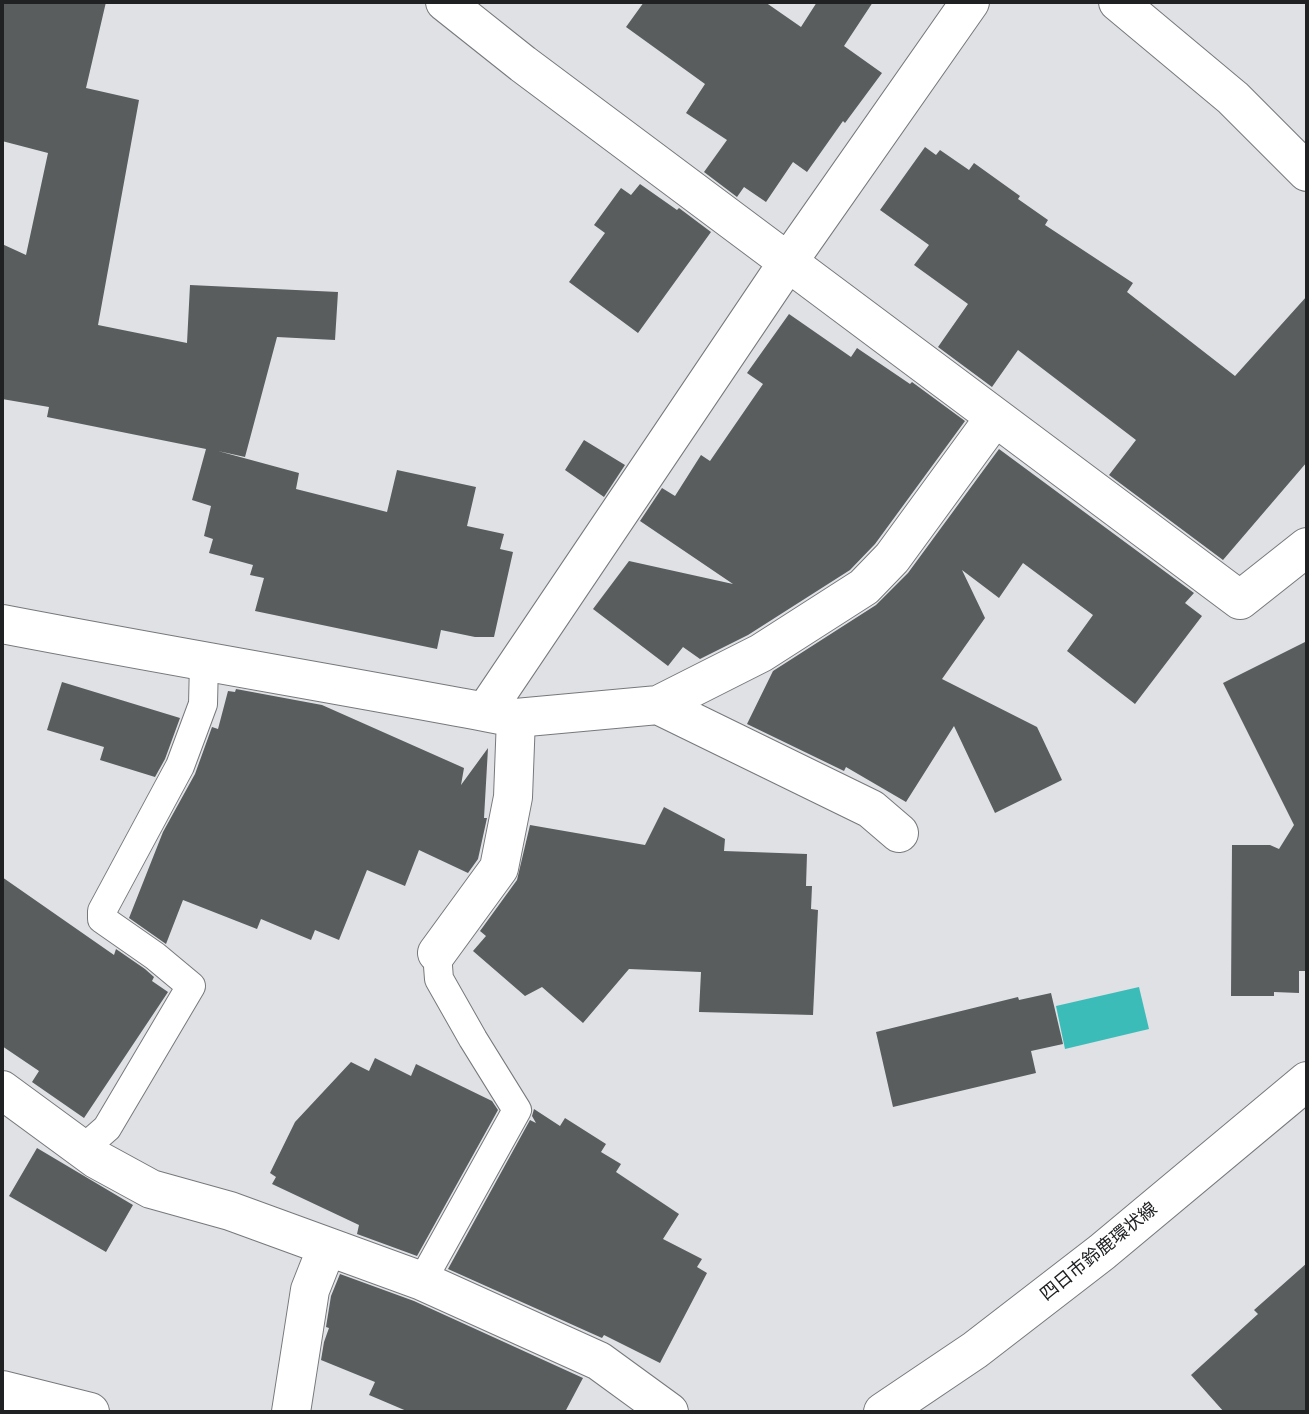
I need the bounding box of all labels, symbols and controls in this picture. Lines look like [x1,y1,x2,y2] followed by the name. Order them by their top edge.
[1036,1198,1162,1306] street label: 四日市鈴鹿環状線

